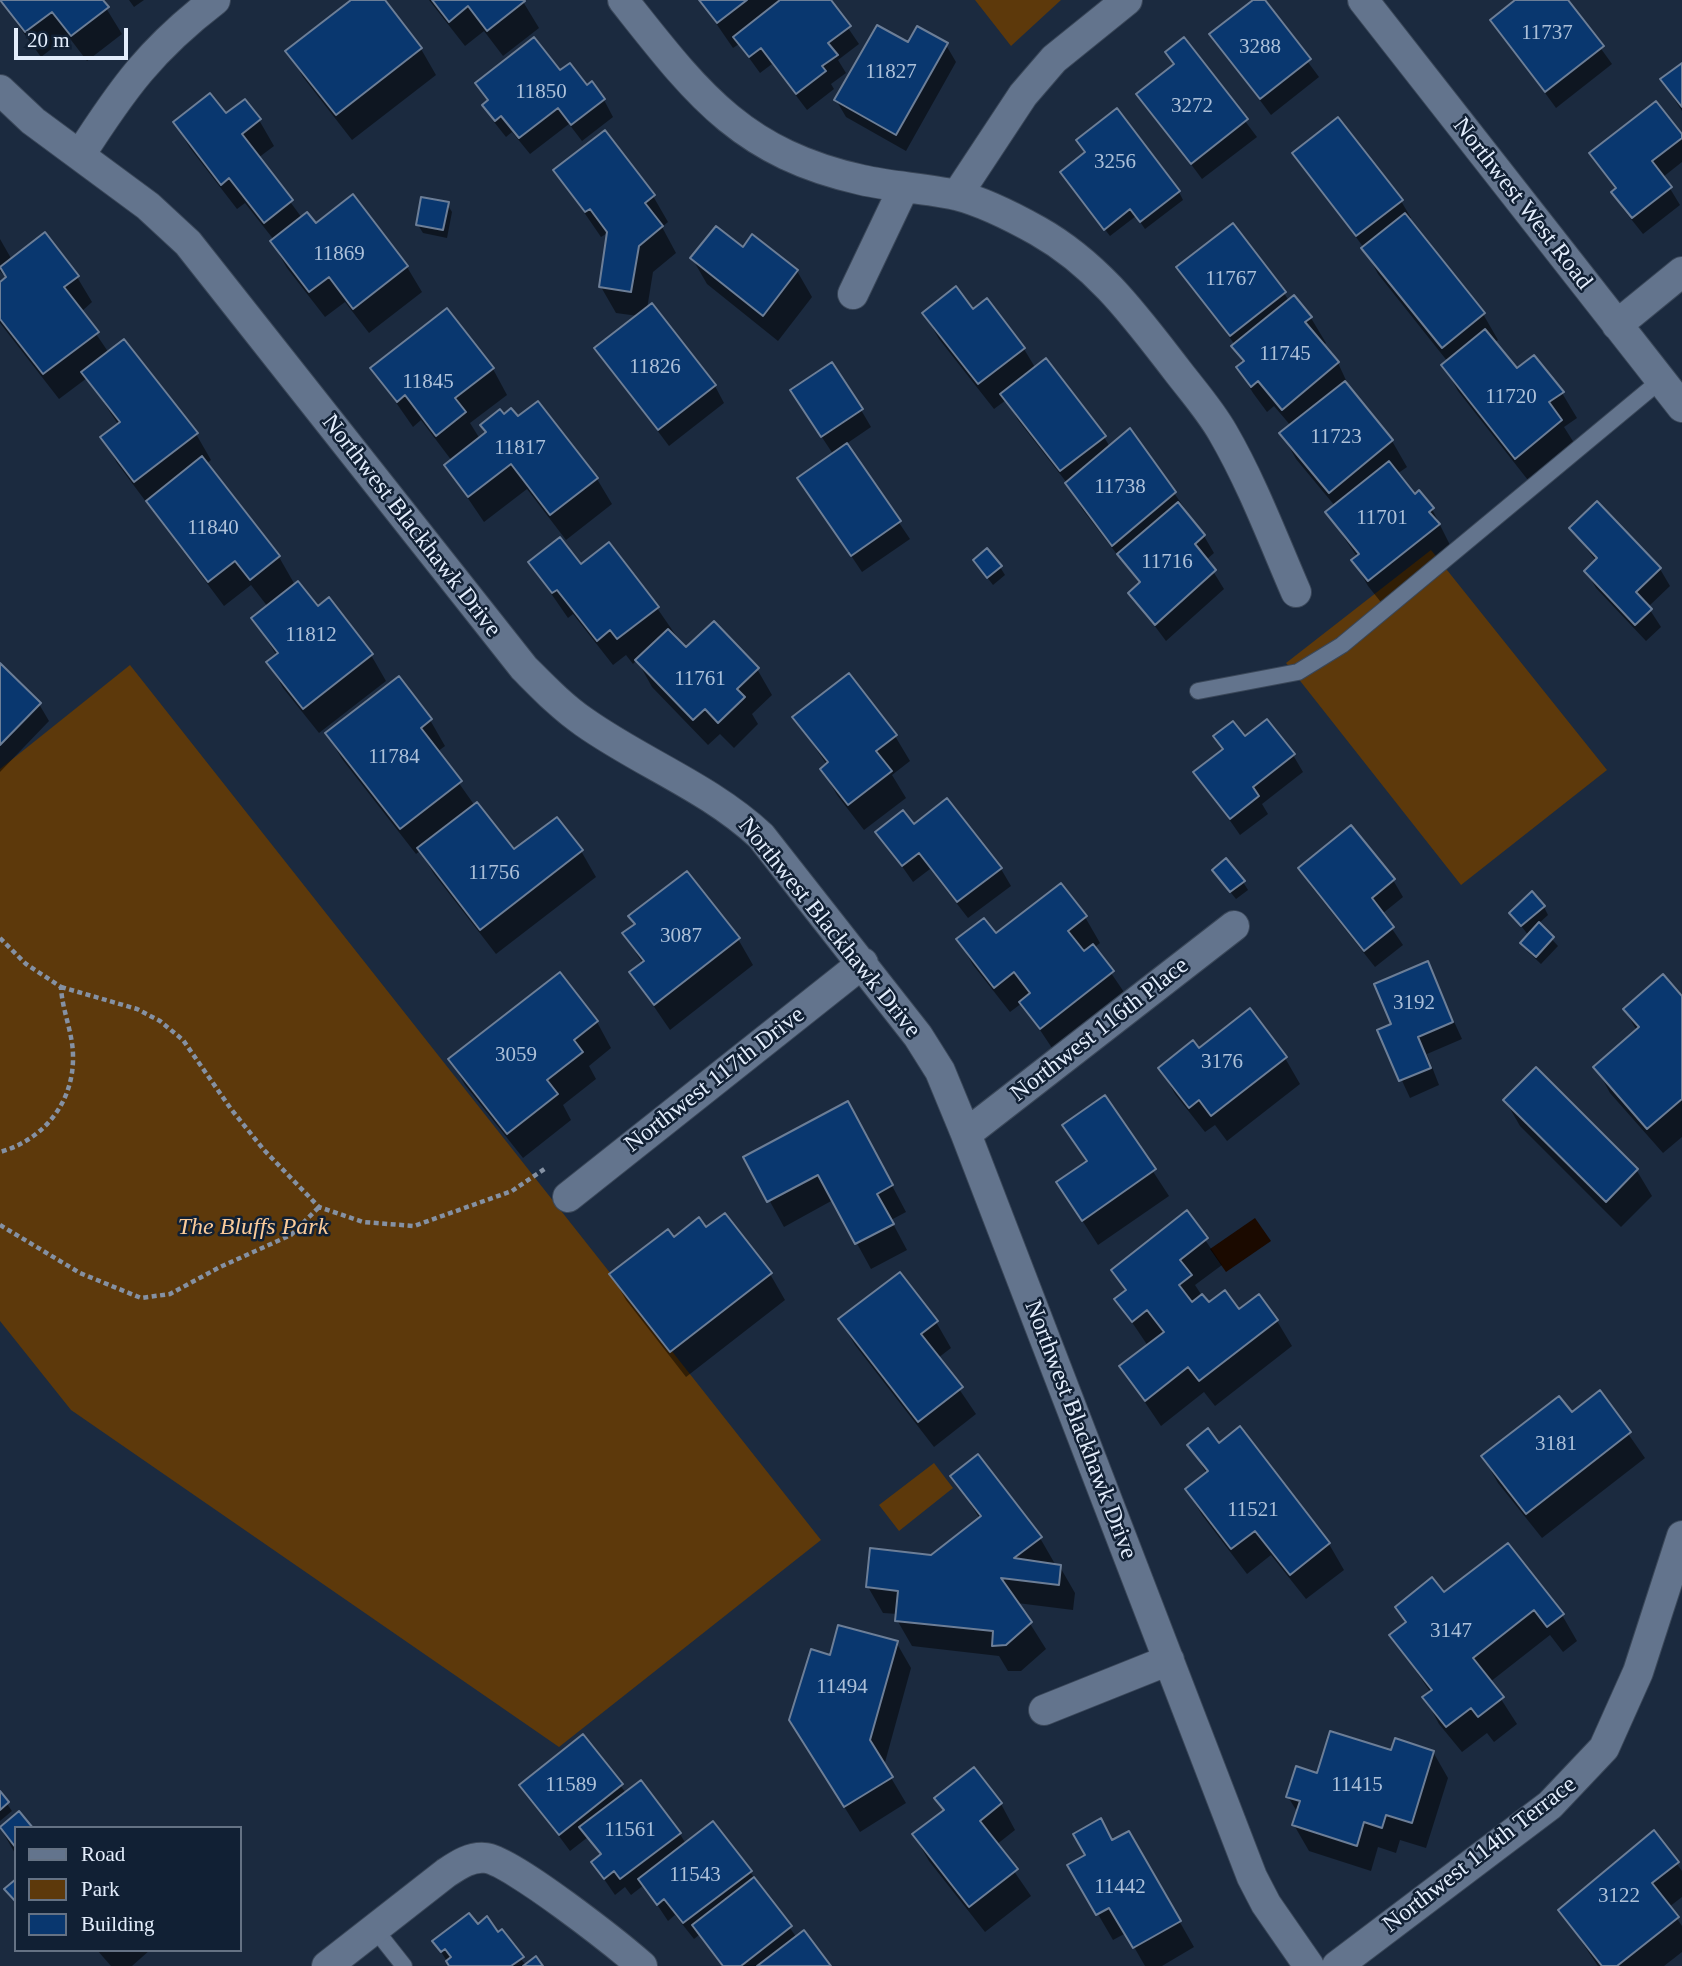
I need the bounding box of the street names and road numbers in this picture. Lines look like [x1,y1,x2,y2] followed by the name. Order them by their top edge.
[1446,112,1598,296] street label: Northwest West Road
[315,409,507,643] street label: Northwest Blackhawk Drive
[731,812,927,1044] street label: Northwest Blackhawk Drive
[1005,952,1195,1108] street label: Northwest 116th Place
[619,1001,811,1159] street label: Northwest 117th Drive
[1017,1297,1143,1563] street label: Northwest Blackhawk Drive
[1378,1771,1582,1939] street label: Northwest 114th Terrace

